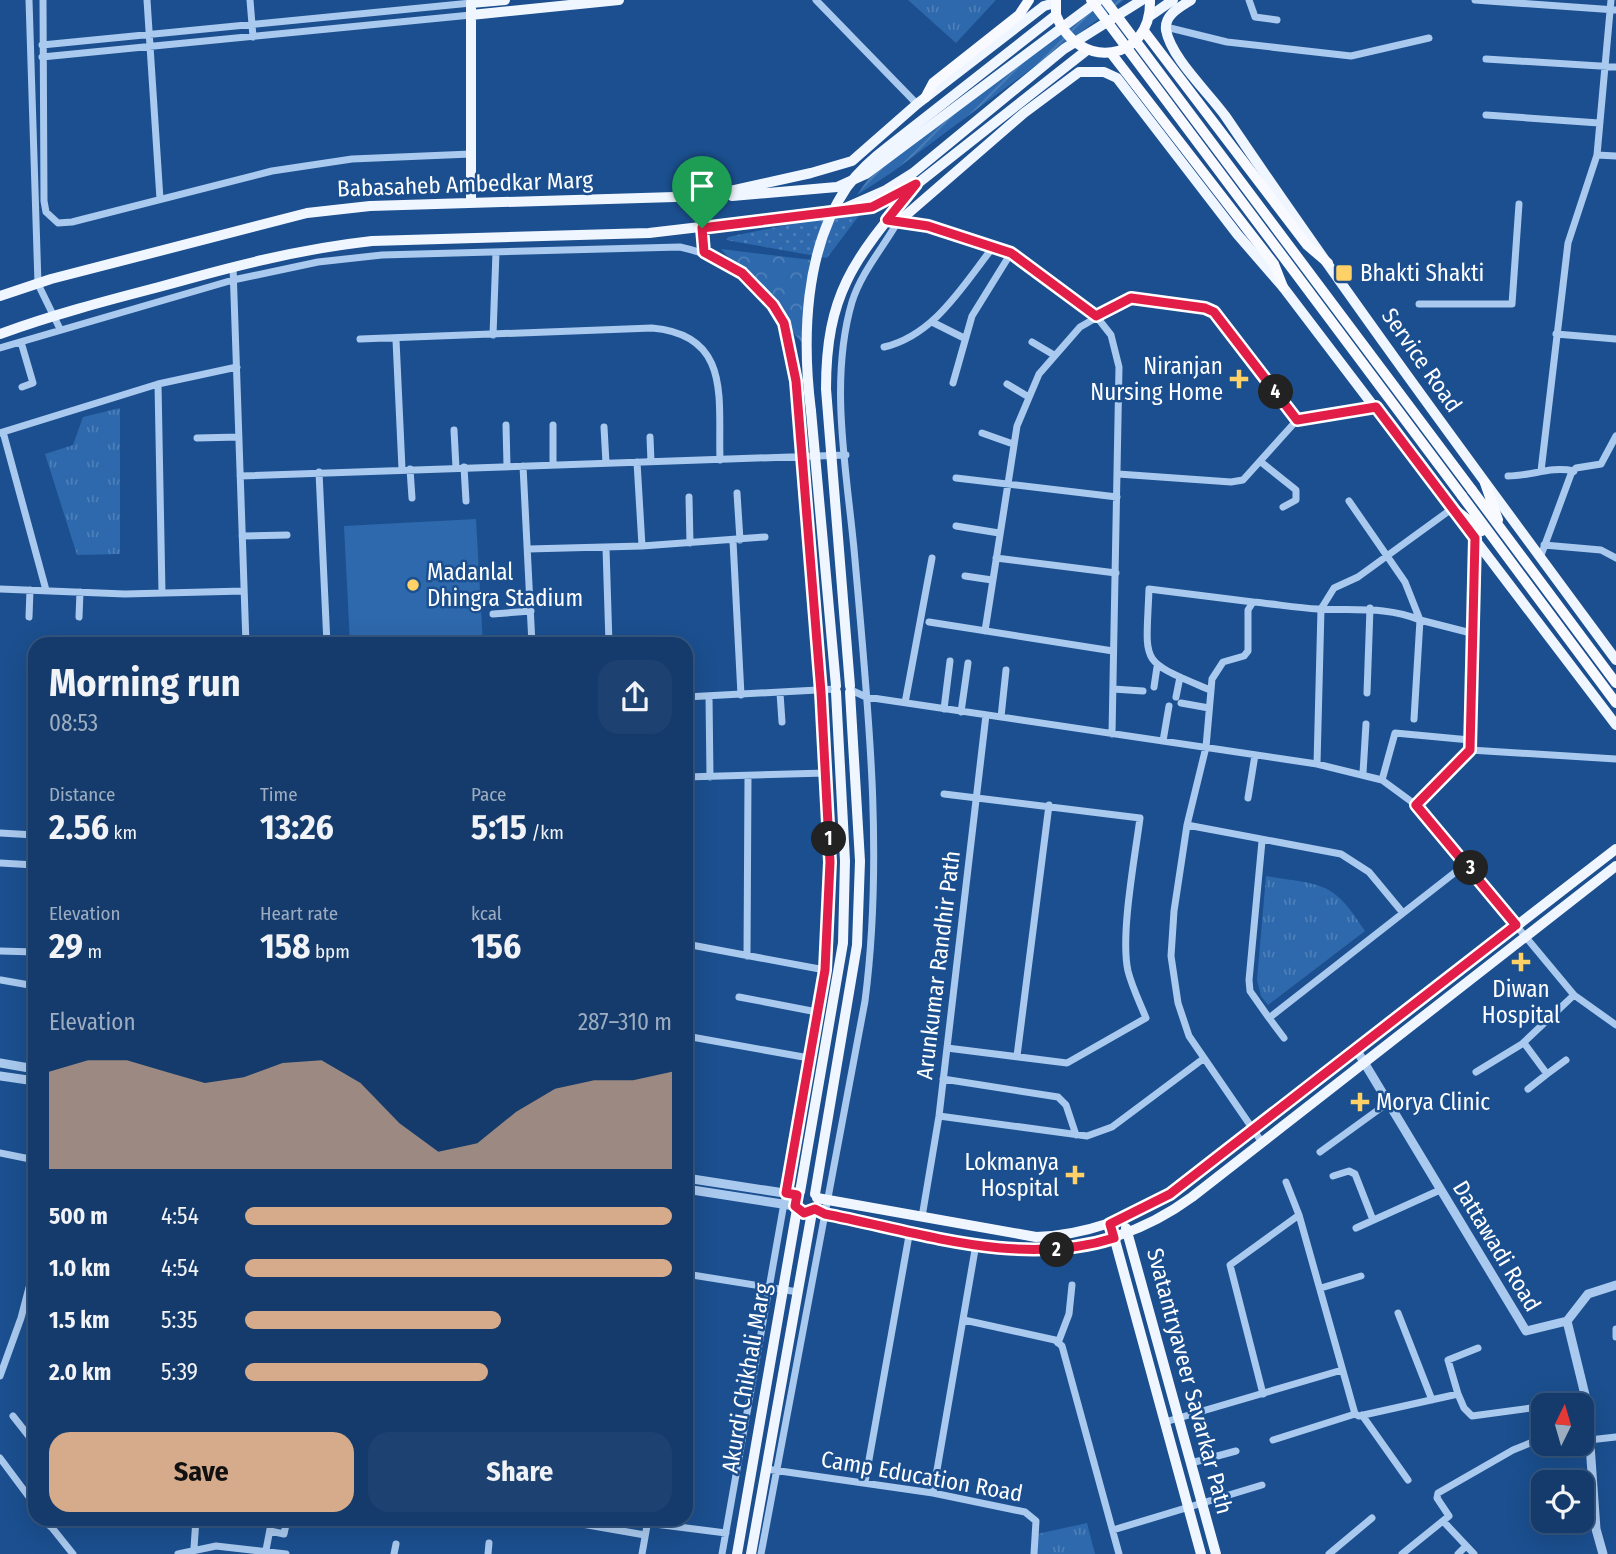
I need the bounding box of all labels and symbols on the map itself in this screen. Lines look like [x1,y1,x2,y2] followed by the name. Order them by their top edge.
[672,156,732,228] pin
[337,166,594,202] street label: Babasaheb Ambedkar Marg
[1360,259,1484,287] place label: Bhakti Shakti
[1334,263,1354,283] marker: Bhakti Shakti
[1376,303,1468,417] street label: Service Road
[1090,352,1223,406] place label: Niranjan Nursing Home
[1229,369,1249,389] marker: Niranjan Nursing Home
[1258,374,1294,410] pin: 4
[427,558,583,612] place label: Madanlal Dhingra Stadium
[405,577,421,593] marker: Madanlal Dhingra Stadium
[812,822,846,856] pin: 1
[910,849,966,1081] street label: Arunkumar Randhir Path
[1454,850,1488,886] pin: 3
[1511,952,1531,972] marker: Diwan Hospital
[1482,975,1560,1029] place label: Diwan Hospital
[1376,1088,1490,1116] place label: Morya Clinic
[1350,1092,1370,1112] marker: Morya Clinic
[964,1148,1059,1202] place label: Lokmanya Hospital
[1065,1165,1085,1185] marker: Lokmanya Hospital
[1447,1175,1547,1317] street label: Dattawadi Road
[1040,1232,1074,1268] pin: 2
[1141,1245,1239,1517] street label: Svatantryaveer Savarkar Path
[716,1281,777,1475] street label: Akurdi Chikhali Marg
[1531,1393,1594,1456] north arrow
[819,1444,1025,1508] street label: Camp Education Road

